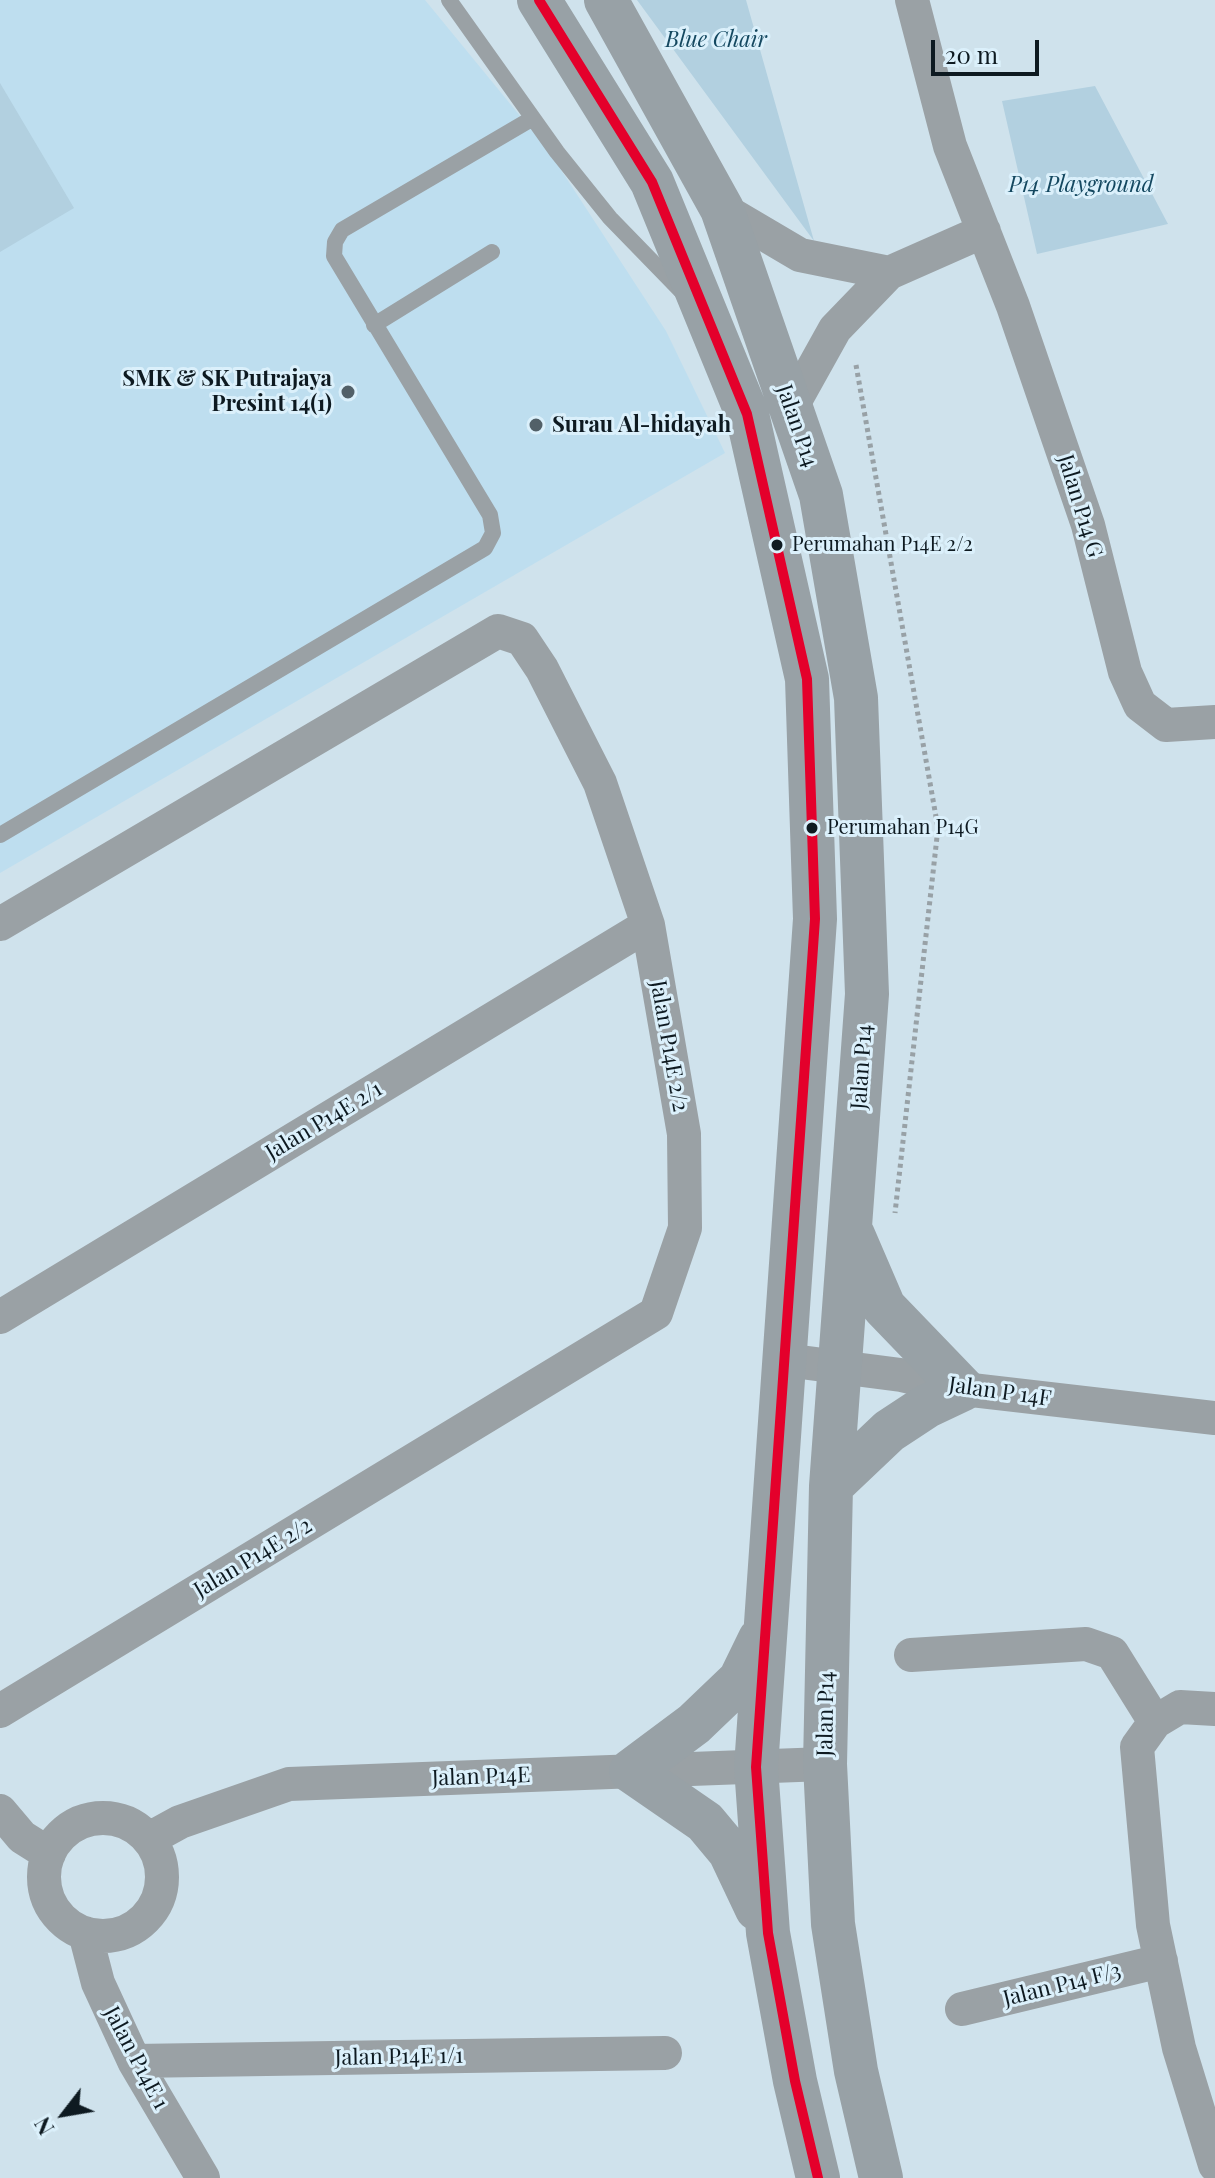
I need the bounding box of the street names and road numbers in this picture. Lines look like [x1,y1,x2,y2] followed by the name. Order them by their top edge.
[771,381,823,471] street label: Jalan P14
[1052,451,1108,561] street label: Jalan P14 G
[644,978,694,1114] street label: Jalan P14E 2/2
[846,1023,878,1111] street label: Jalan P14
[261,1076,387,1166] street label: Jalan P14E 2/1
[947,1372,1053,1412] street label: Jalan P 14F
[189,1512,317,1604] street label: Jalan P14E 2/2
[812,1671,840,1757] street label: Jalan P14
[431,1762,531,1792] street label: Jalan P14E
[1000,1958,1124,2012] street label: Jalan P14 F/3
[98,2002,174,2114] street label: Jalan P14E 1
[334,2043,464,2071] street label: Jalan P14E 1/1

